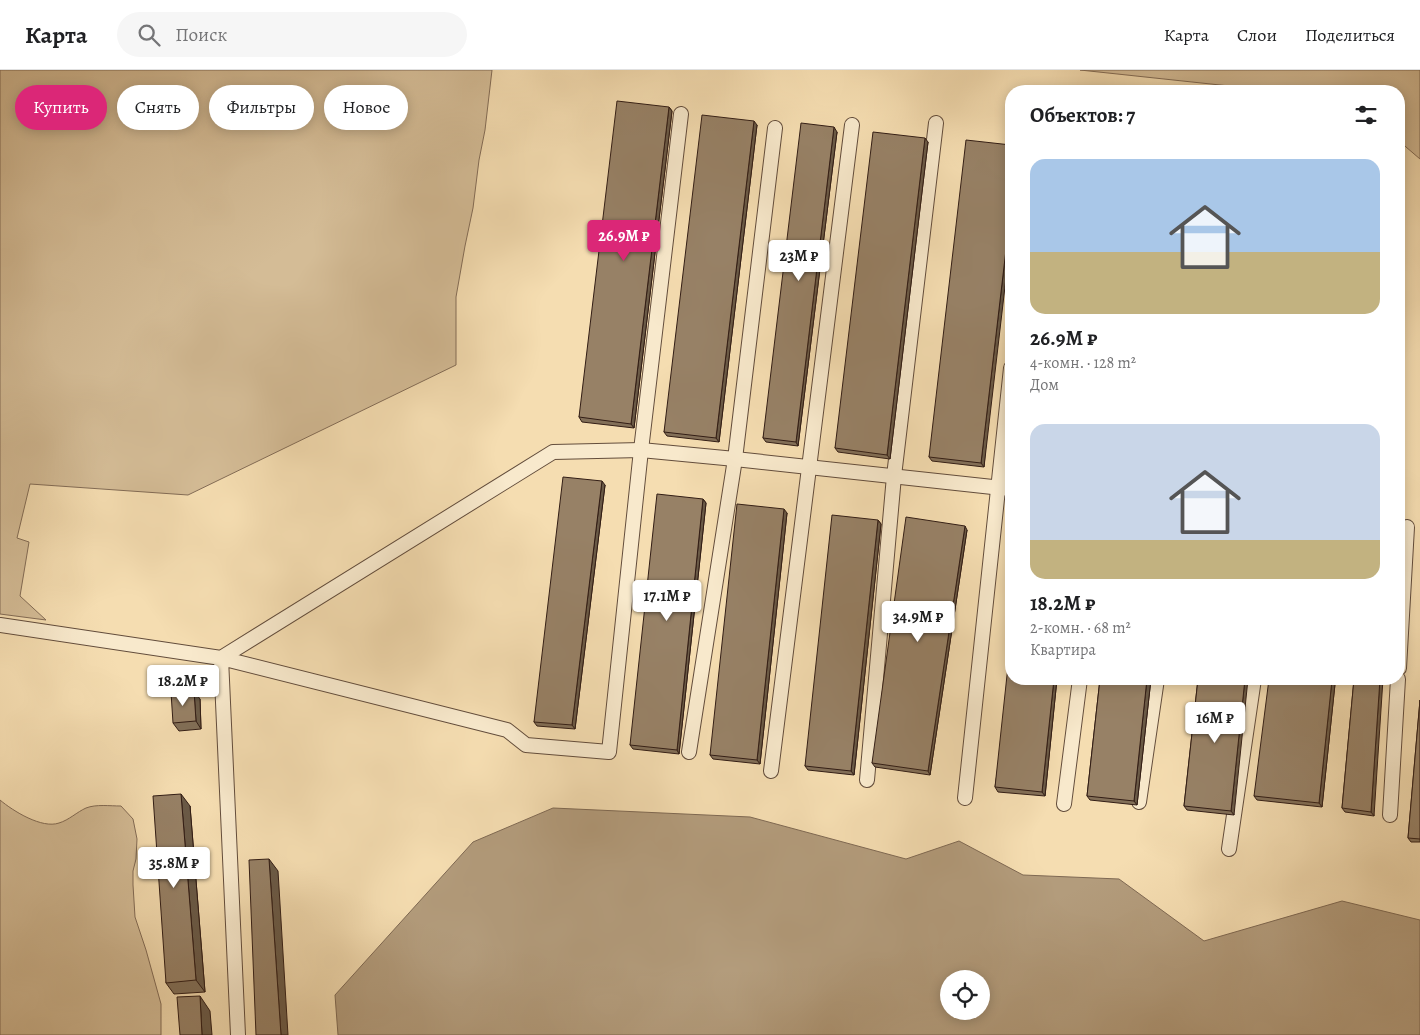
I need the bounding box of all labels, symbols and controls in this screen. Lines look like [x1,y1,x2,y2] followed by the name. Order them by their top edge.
[117,12,467,57] search box
[25,19,87,51] text: Карта
[135,21,163,49] icon: search
[175,22,227,48] text: Поиск
[1164,23,1209,47] text: Карта
[1237,23,1277,47] text: Слои
[1305,23,1395,47] text: Поделиться
[15,85,107,130] chip: Купить
[117,85,199,130] chip: Снять
[209,85,314,130] chip: Фильтры
[324,85,408,130] chip: Новое
[1030,101,1135,129] text: Объектов: 7
[1352,101,1380,129] icon: filters
[1160,192,1250,282] icon: home
[578,220,670,262] pin: 26.9M ₽
[598,225,650,247] text: 26.9M ₽
[764,240,834,282] pin: 23M ₽
[780,245,818,267] text: 23M ₽
[1030,324,1097,352] text: 26.9M ₽
[1030,352,1136,374] text: 4-комн. · 128 m²
[1030,374,1059,396] text: Дом
[1160,457,1250,547] icon: home
[621,580,713,622] pin: 17.1M ₽
[643,585,691,607] text: 17.1M ₽
[1030,589,1096,617] text: 18.2M ₽
[872,600,964,643] pin: 34.9M ₽
[893,606,943,628] text: 34.9M ₽
[1030,617,1131,639] text: 2-комн. · 68 m²
[1030,639,1096,661] text: Квартира
[137,664,229,707] pin: 18.2M ₽
[158,670,208,692] text: 18.2M ₽
[1180,702,1250,744] pin: 16M ₽
[1196,707,1234,729] text: 16M ₽
[128,846,220,889] pin: 35.8M ₽
[149,852,199,874] text: 35.8M ₽
[940,970,990,1020] map controls
[940,970,990,1020] button: locate

